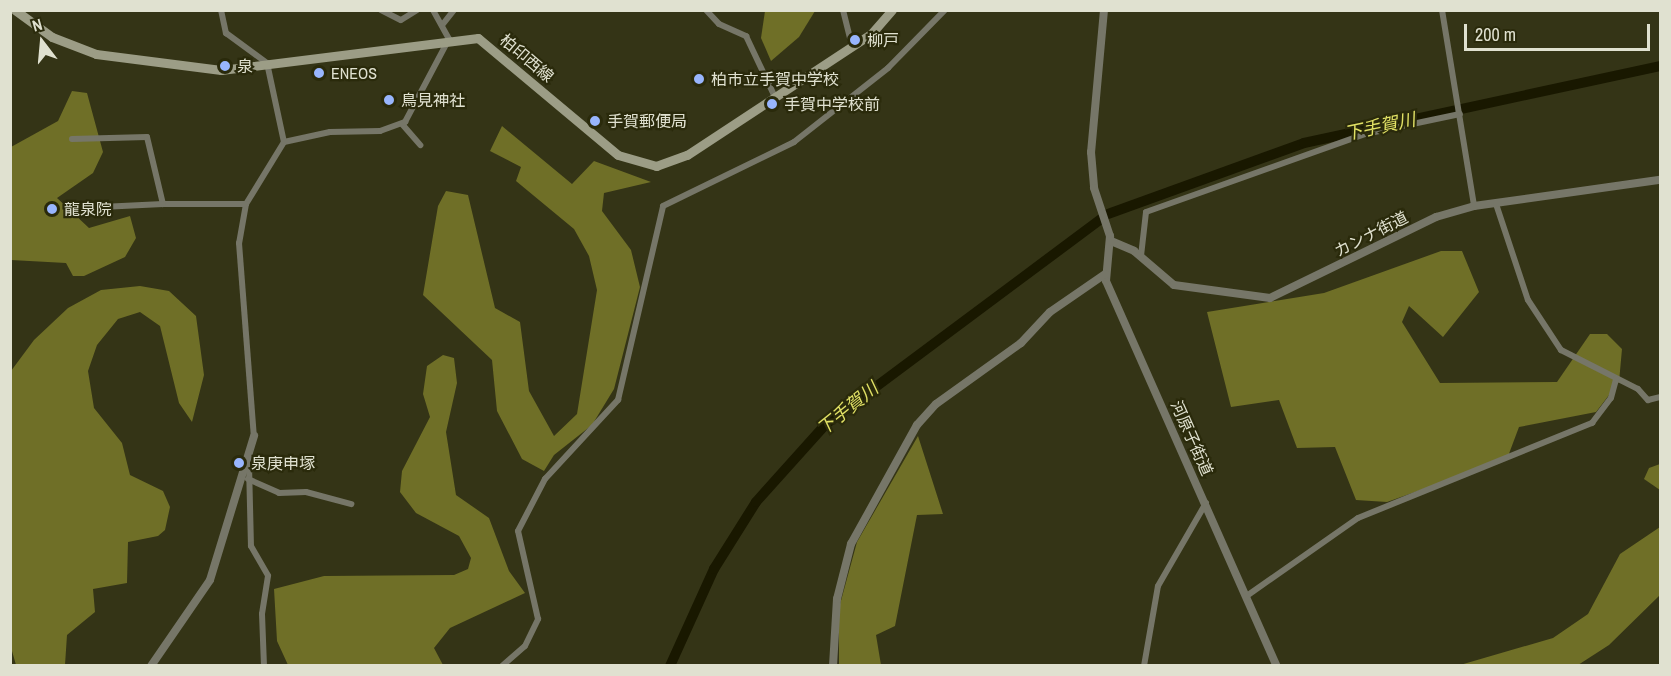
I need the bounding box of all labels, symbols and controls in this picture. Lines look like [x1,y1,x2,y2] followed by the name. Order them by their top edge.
[12,12,72,72] north arrow
[1467,12,1653,50] scale bar
[29,13,45,37] text: N
[1475,22,1516,47] text: 200 m
[496,30,558,86] street label: 柏印西線
[867,30,899,50] place label: 柳戸
[848,33,862,47] marker: 柳戸
[237,56,253,76] place label: 泉
[218,59,232,73] marker: 泉
[331,63,377,83] place label: ENEOS
[312,66,326,80] marker: ENEOS
[711,69,839,89] place label: 柏市立手賀中学校
[692,72,706,86] marker: 柏市立手賀中学校
[401,90,465,110] place label: 鳥見神社
[382,93,396,107] marker: 鳥見神社
[784,94,880,114] place label: 手賀中学校前
[765,97,779,111] marker: 手賀中学校前
[1343,109,1417,145] water label: 下手賀川
[607,111,687,131] place label: 手賀郵便局
[588,114,602,128] marker: 手賀郵便局
[64,199,112,219] place label: 龍泉院
[45,202,59,216] marker: 龍泉院
[1331,207,1411,261] street label: カンナ街道
[813,378,883,440] water label: 下手賀川
[1167,398,1217,478] street label: 河原子街道
[251,453,315,473] place label: 泉庚申塚
[232,456,246,470] marker: 泉庚申塚

